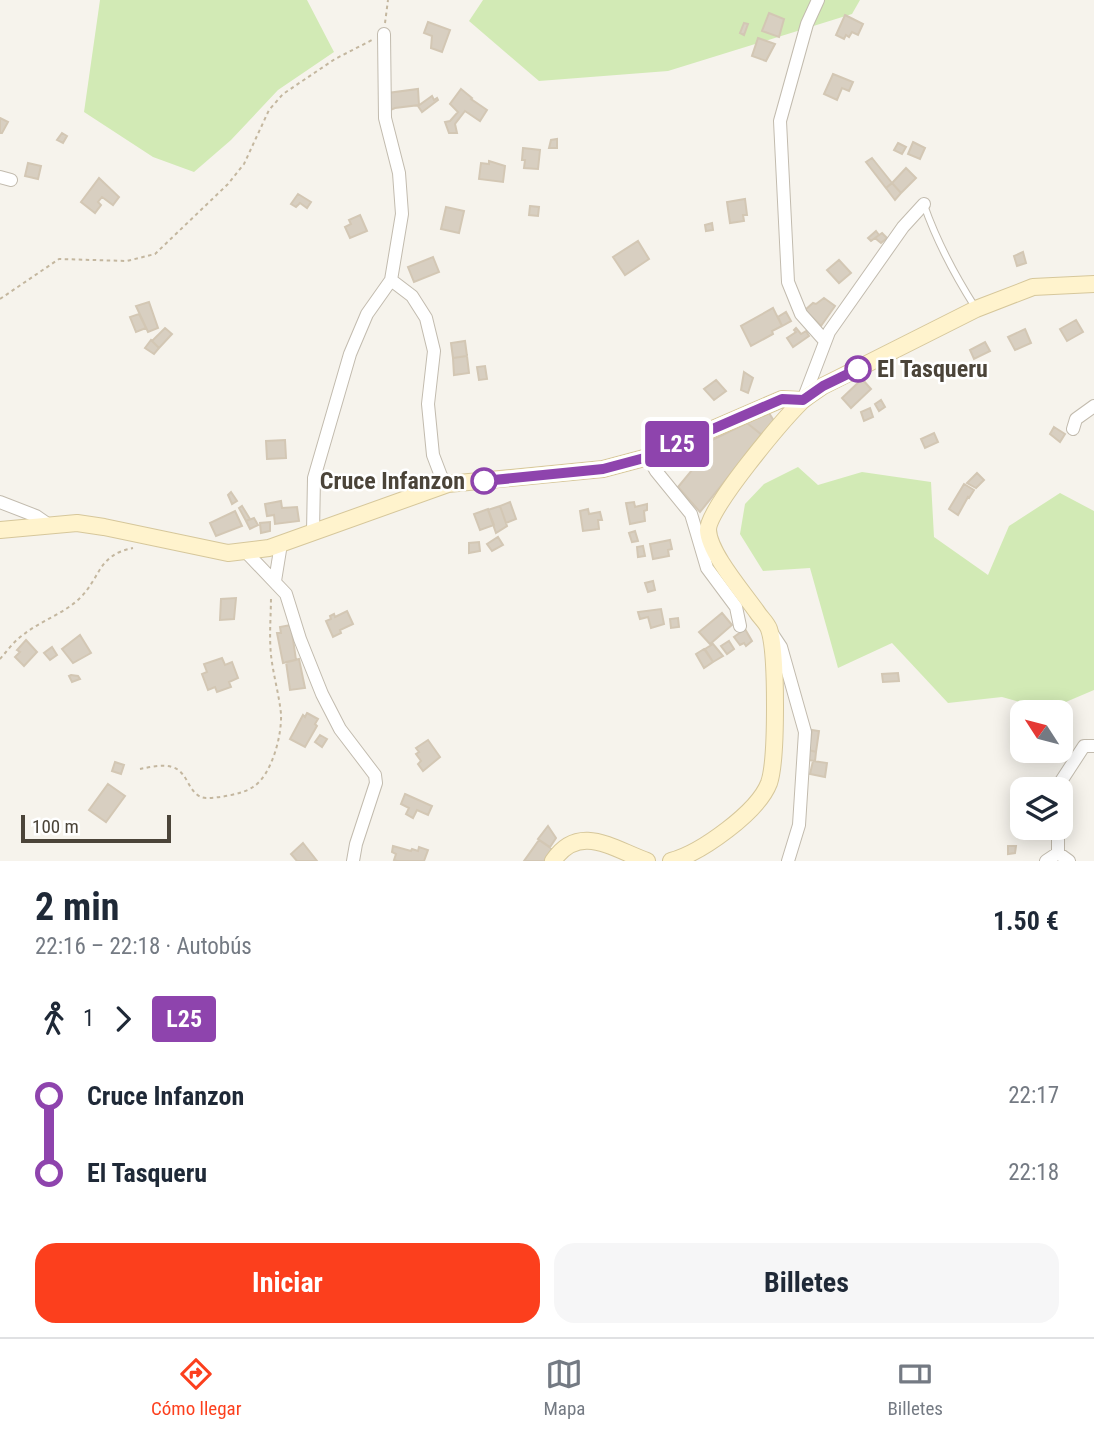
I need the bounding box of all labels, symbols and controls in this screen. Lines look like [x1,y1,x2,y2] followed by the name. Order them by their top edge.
[877,355,988,383] place label: El Tasqueru
[845,356,871,382] marker: El Tasqueru
[637,421,717,467] line badge: L25
[659,430,695,458] text: L25
[320,467,465,495] place label: Cruce Infanzon
[471,468,497,494] marker: Cruce Infanzon
[1010,700,1073,763] north arrow
[1010,700,1073,840] map controls
[1010,777,1073,840] button: layers
[21,812,172,844] scale bar
[32,815,79,838] text: 100 m
[35,885,119,929] text: 2 min
[993,906,1059,936] text: 1.50 €
[35,933,252,960] text: 22:16 – 22:18 · Autobús
[35,1000,73,1038] icon: walk
[104,1000,142,1038] icon: forward
[83,1005,94,1032] text: 1
[166,1005,202,1033] text: L25
[87,1081,244,1111] text: Cruce Infanzon
[1008,1082,1059,1109] text: 22:17
[87,1158,207,1188] text: El Tasqueru
[1008,1159,1059,1186] text: 22:18
[35,1243,540,1323] button: Iniciar
[554,1243,1059,1323] button: Billetes
[151,1355,241,1420] tab: Cómo llegar
[543,1355,585,1420] tab: Mapa
[887,1355,943,1420] tab: Billetes

